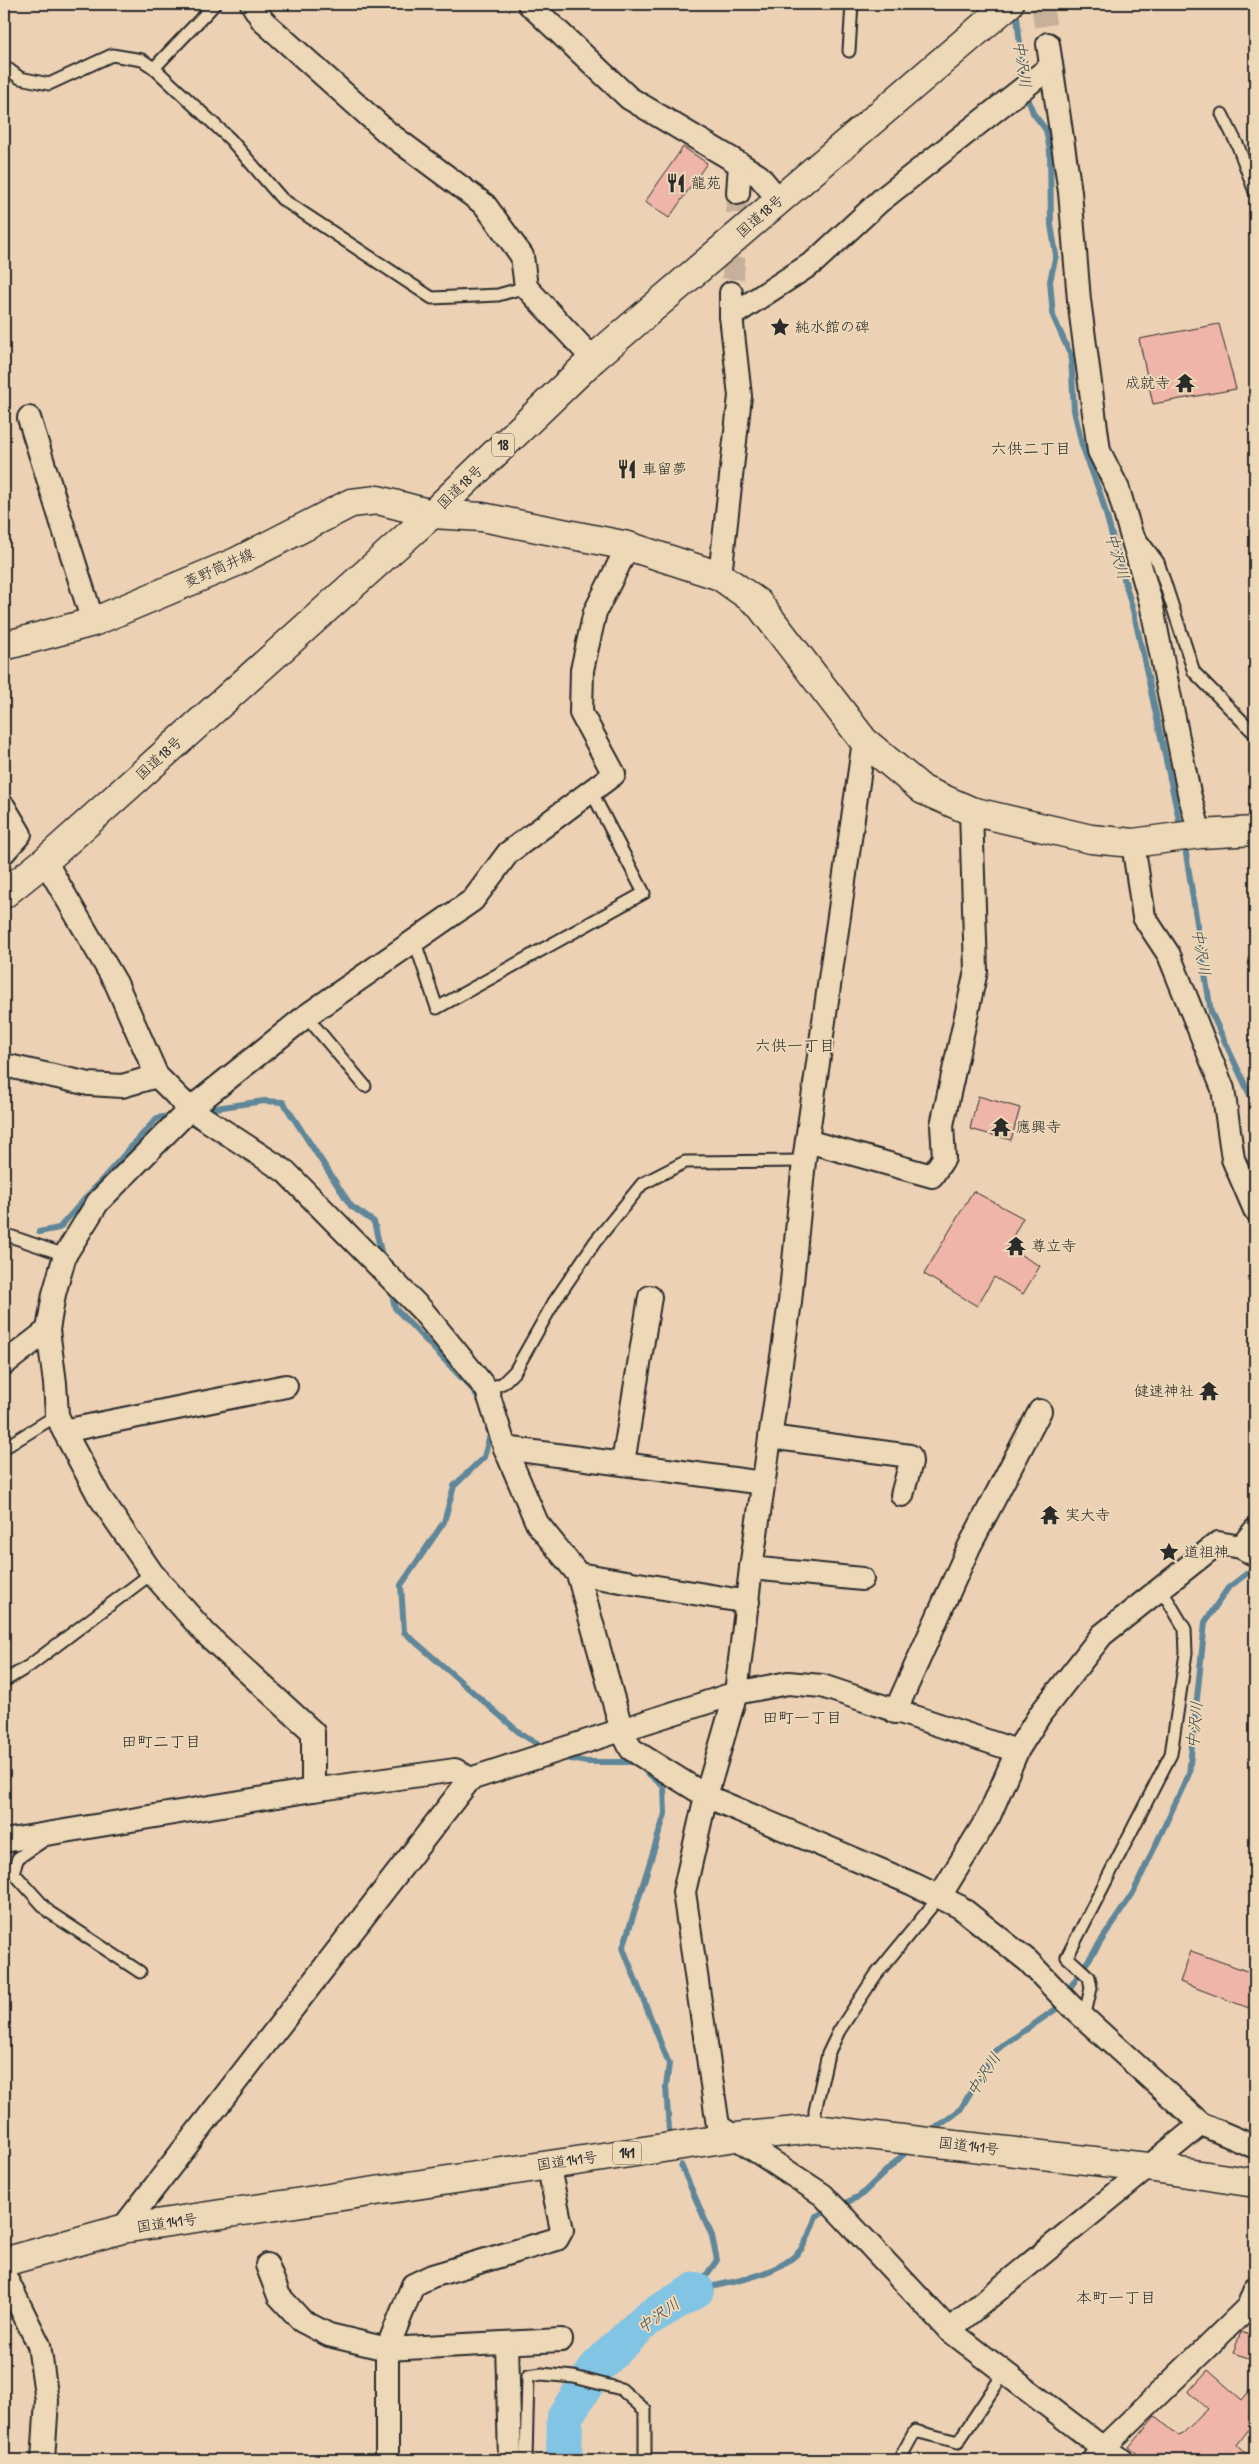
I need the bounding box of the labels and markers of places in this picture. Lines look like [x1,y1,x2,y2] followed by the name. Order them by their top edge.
[665,172,687,194] restaurant icon: 龍苑
[691,172,721,193] place label: 龍苑
[769,316,791,338] place icon: 純水館の碑
[795,316,870,337] place label: 純水館の碑
[1125,372,1170,393] place label: 成就寺
[1174,372,1196,394] temple icon: 成就寺
[616,458,638,480] restaurant icon: 車留夢
[642,458,687,479] place label: 車留夢
[990,1116,1012,1138] temple icon: 應興寺
[1016,1116,1061,1137] place label: 應興寺
[1005,1235,1027,1257] temple icon: 尊立寺
[1031,1235,1076,1256] place label: 尊立寺
[1134,1380,1194,1401] place label: 健速神社
[1198,1380,1220,1402] temple icon: 健速神社
[1039,1504,1061,1526] temple icon: 実大寺
[1065,1504,1110,1525] place label: 実大寺
[1158,1541,1180,1563] place icon: 道祖神
[1184,1541,1229,1562] place label: 道祖神

